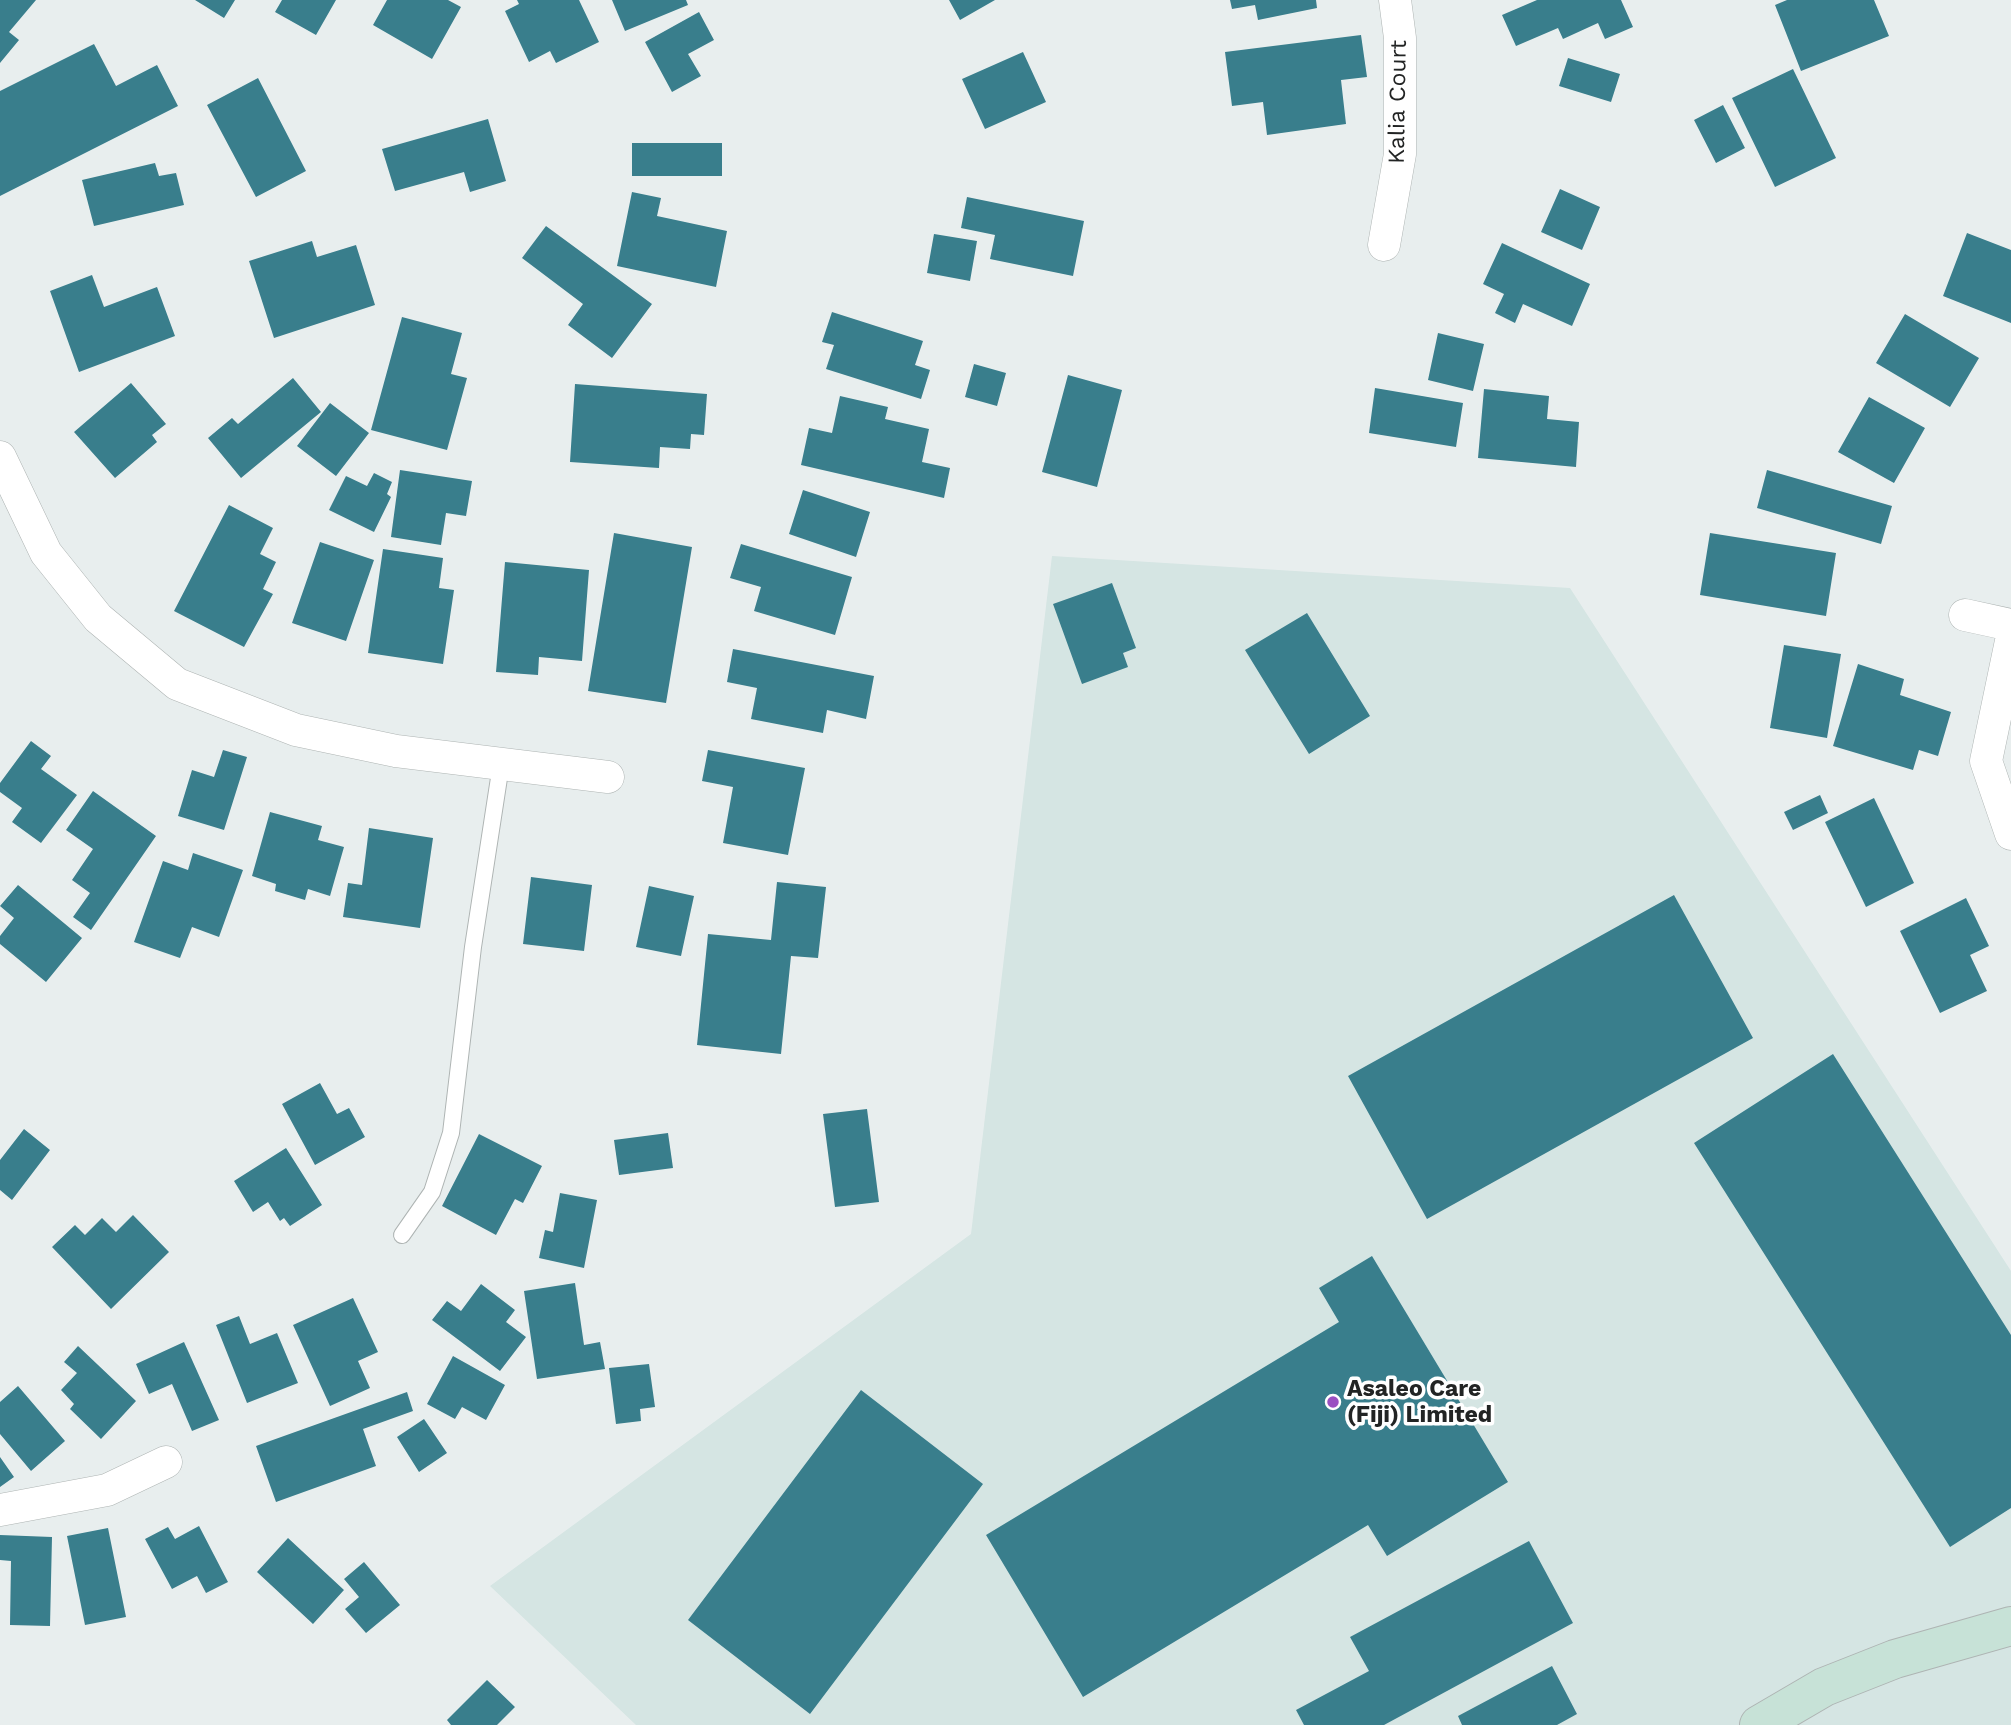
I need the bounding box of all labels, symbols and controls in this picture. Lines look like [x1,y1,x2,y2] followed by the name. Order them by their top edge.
[1383,40,1413,164] street label: Kalia Court
[1347,1375,1492,1429] place label: Asaleo Care (Fiji) Limited
[1325,1394,1341,1410] marker: Asaleo Care (Fiji) Limited

